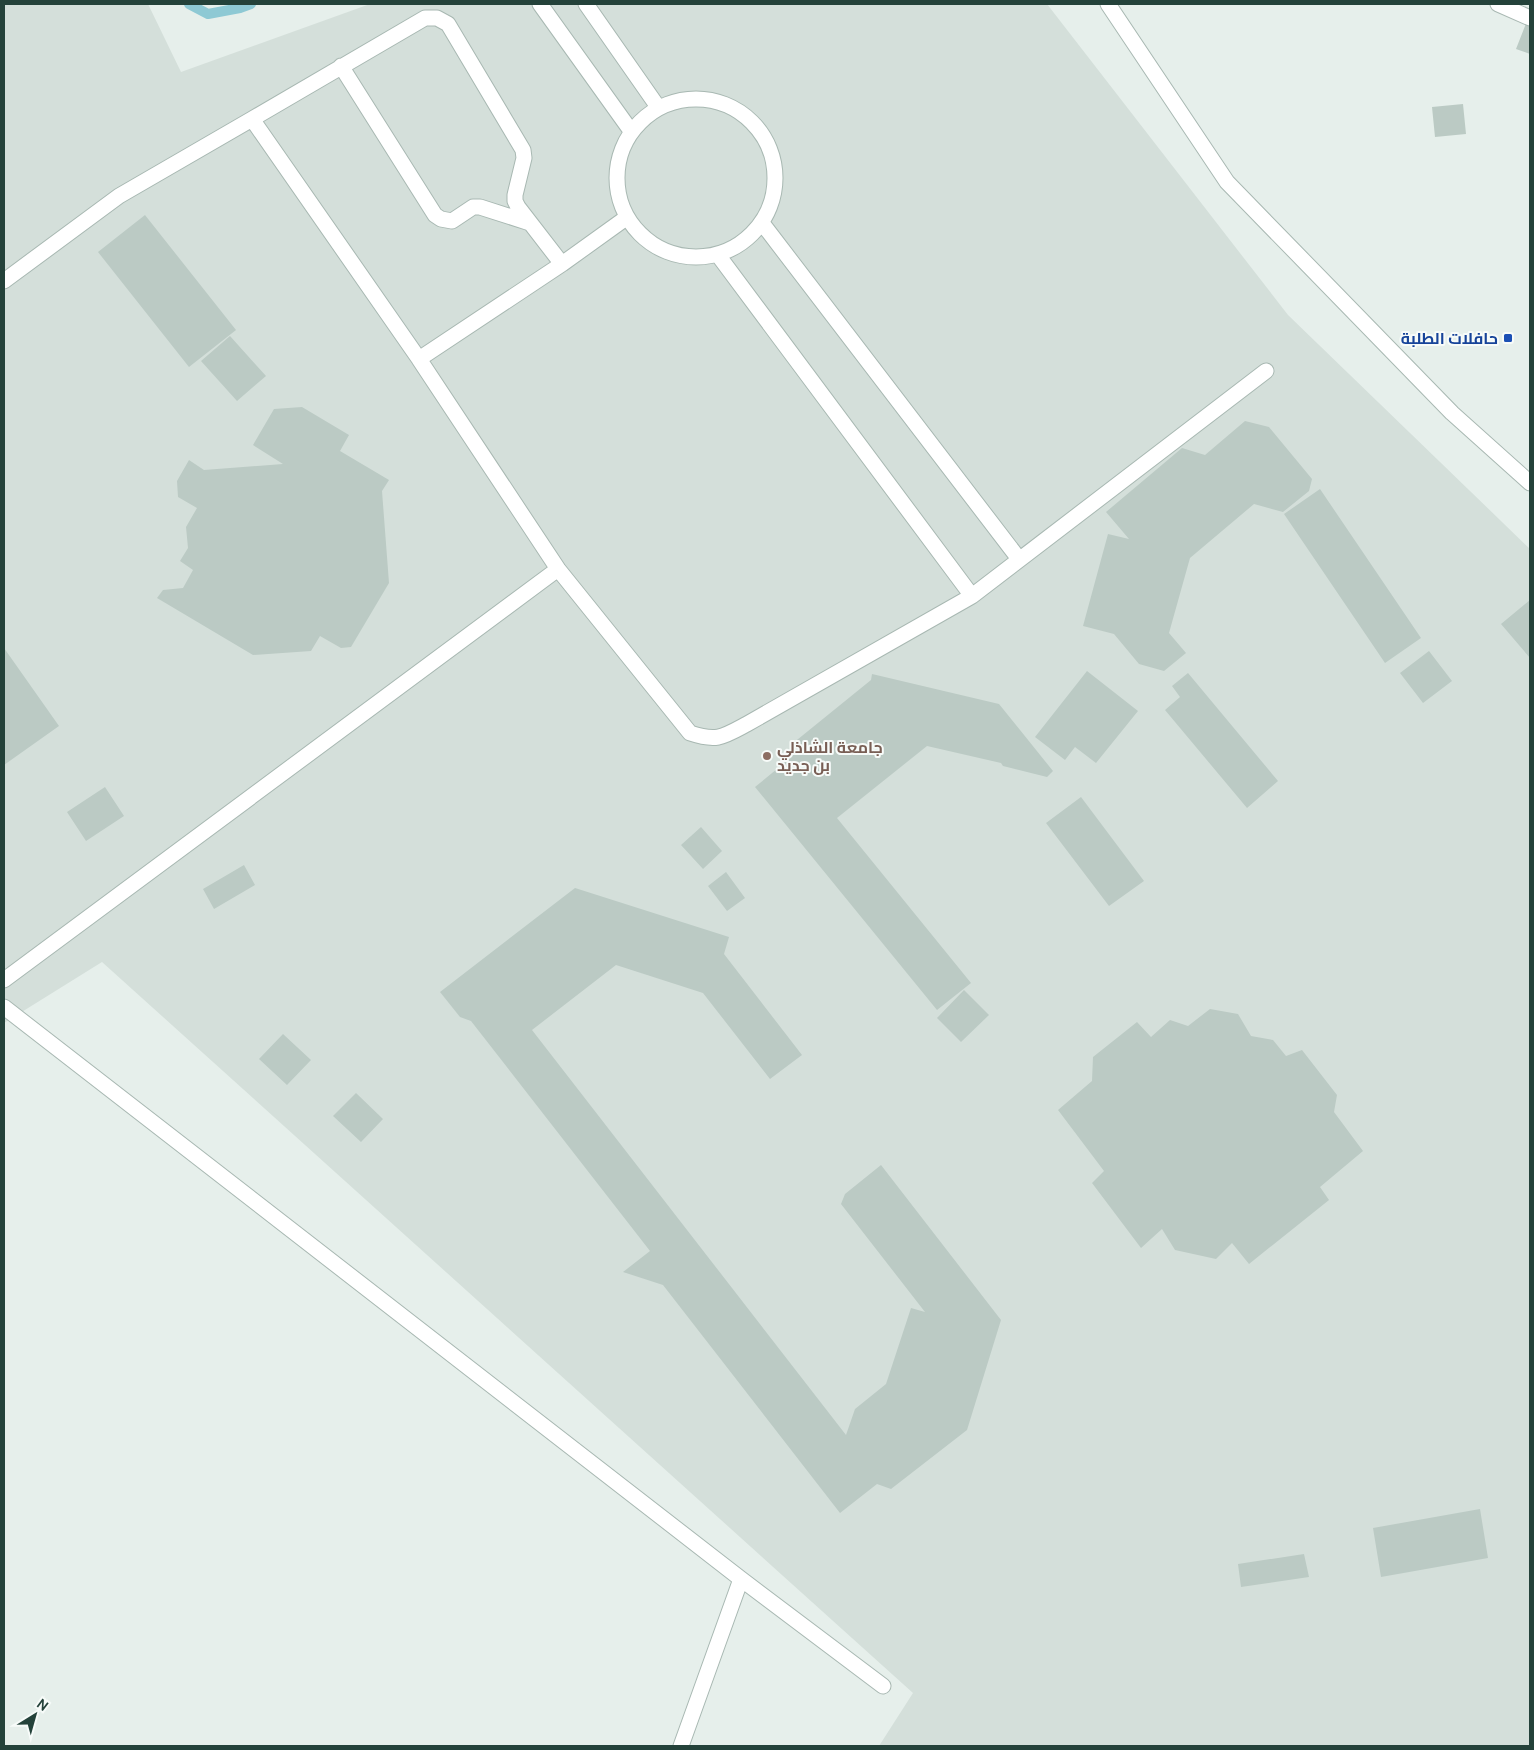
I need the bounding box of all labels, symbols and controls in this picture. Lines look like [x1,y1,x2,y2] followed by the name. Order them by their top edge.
[1401,329,1498,348] place label: حافلات الطلبة
[1502,332,1514,344] marker: حافلات الطلبة
[777,738,883,775] place label: جامعة الشاذلي بن جديد
[761,750,773,762] marker: جامعة الشاذلي بن جديد
[10,1690,60,1740] north arrow
[33,1694,52,1715] text: N

